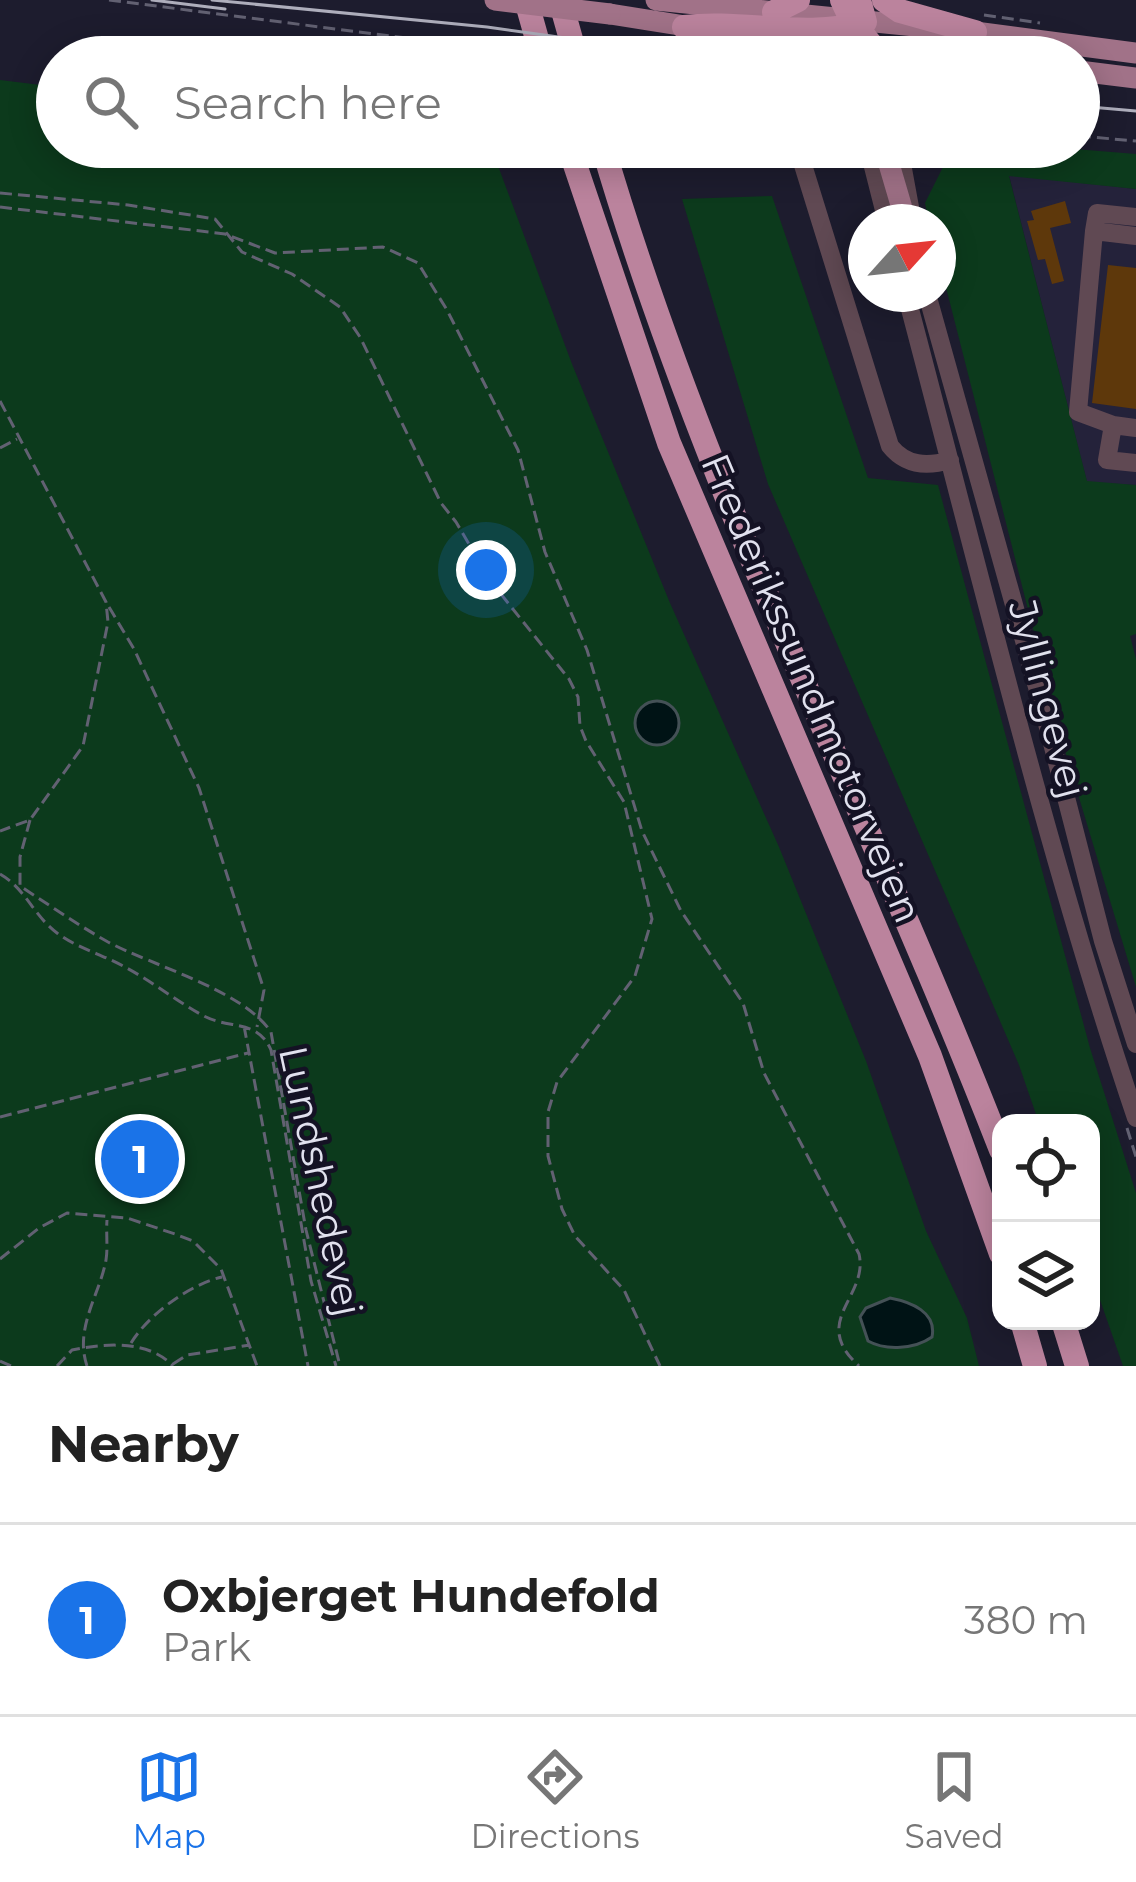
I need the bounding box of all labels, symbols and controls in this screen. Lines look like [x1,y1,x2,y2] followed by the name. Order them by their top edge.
[36,36,1100,168] search box
[78,69,144,135] icon: search
[174,75,442,130] text: Search here
[848,204,956,312] north arrow
[691,446,933,930] street label: Frederikssundmotorvejen
[456,540,516,600] your location
[998,594,1097,803] street label: Jyllingevej
[269,1042,373,1320] street label: Lundshedevej
[101,1114,179,1204] pin: 1
[992,1114,1100,1330] map controls
[992,1114,1100,1222] button: locate
[992,1222,1100,1330] button: layers
[48,1413,239,1475] text: Nearby
[162,1568,660,1623] text: Oxbjerget Hundefold
[79,1596,95,1644] text: 1
[964,1596,1088,1644] text: 380 m
[162,1623,251,1671] text: Park
[132,1744,206,1856] tab: Map
[471,1744,640,1856] tab: Directions
[904,1744,1004,1856] tab: Saved

